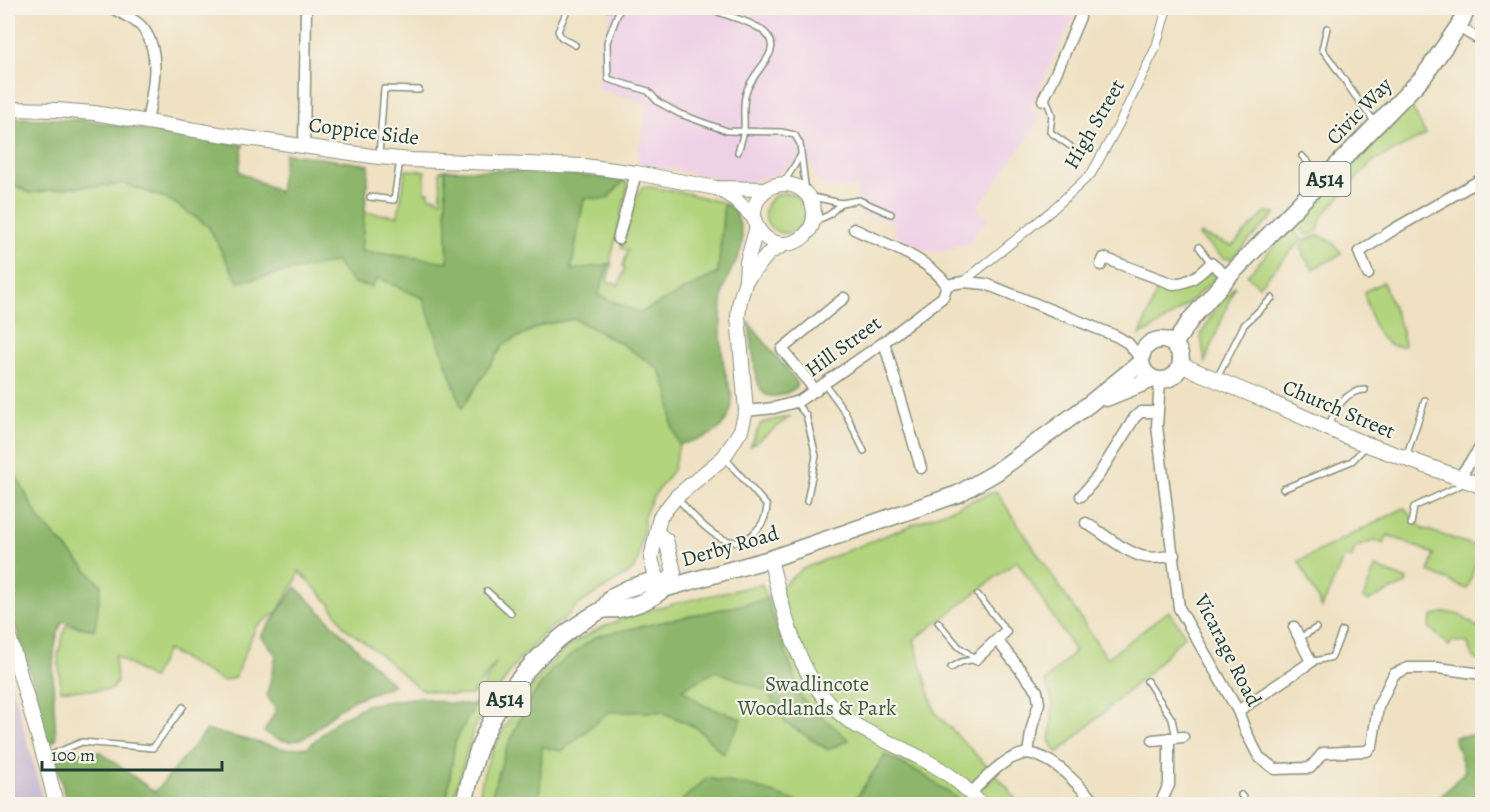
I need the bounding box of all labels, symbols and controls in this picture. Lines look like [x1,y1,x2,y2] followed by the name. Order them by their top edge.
[1320,71,1399,151] street label: Civic Way
[1057,74,1131,174] street label: High Street
[307,110,421,152] street label: Coppice Side
[1300,162,1350,196] road number: A514
[799,309,887,383] street label: Hill Street
[1279,373,1400,445] street label: Church Street
[678,519,783,573] street label: Derby Road
[1187,588,1268,711] street label: Vicarage Road
[737,670,897,722] park label: Swadlincote Woodlands & Park
[480,682,530,716] road number: A514
[42,734,222,772] scale bar
[51,743,95,767] text: 100 m

